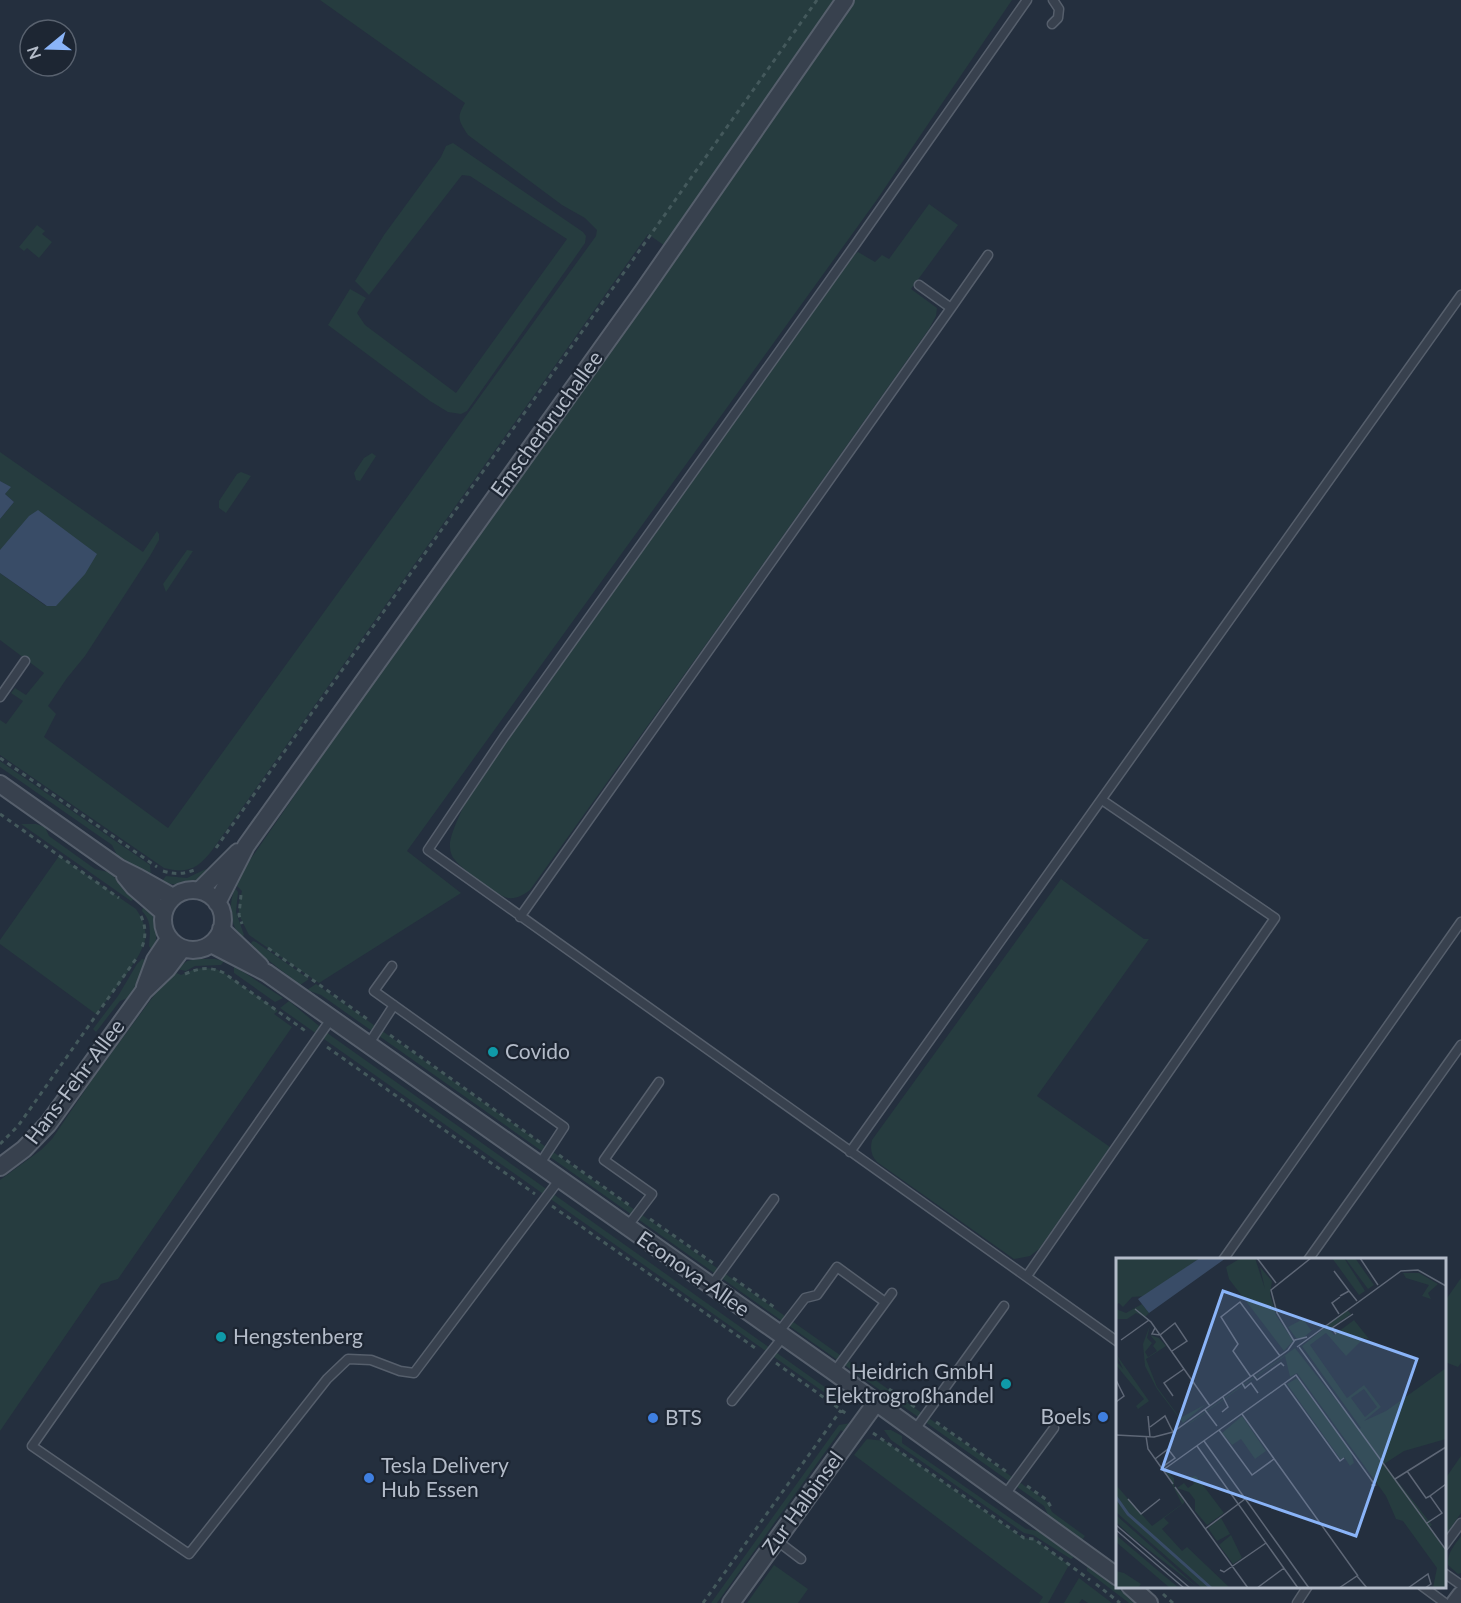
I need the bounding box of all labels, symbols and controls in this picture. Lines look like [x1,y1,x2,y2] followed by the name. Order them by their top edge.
[18,18,78,78] north arrow
[22,44,44,62] text: N
[485,345,607,501] street label: Emscherbruchallee
[19,1014,129,1148] street label: Hans-Fehr-Allee
[505,1038,570,1063] place label: Covido
[486,1045,500,1059] marker: Covido
[633,1225,755,1321] street label: Econova-Allee
[1116,1258,1446,1588] inset map
[233,1323,363,1348] place label: Hengstenberg
[214,1330,228,1344] marker: Hengstenberg
[825,1358,994,1407] place label: Heidrich GmbH Elektrogroßhandel
[999,1377,1013,1391] marker: Heidrich GmbH Elektrogroßhandel
[1041,1403,1091,1428] place label: Boels
[665,1404,702,1429] place label: BTS
[1096,1410,1110,1424] marker: Boels
[646,1411,660,1425] marker: BTS
[756,1446,848,1558] street label: Zur Halbinsel
[381,1452,509,1501] place label: Tesla Delivery Hub Essen
[362,1471,376,1485] marker: Tesla Delivery Hub Essen

